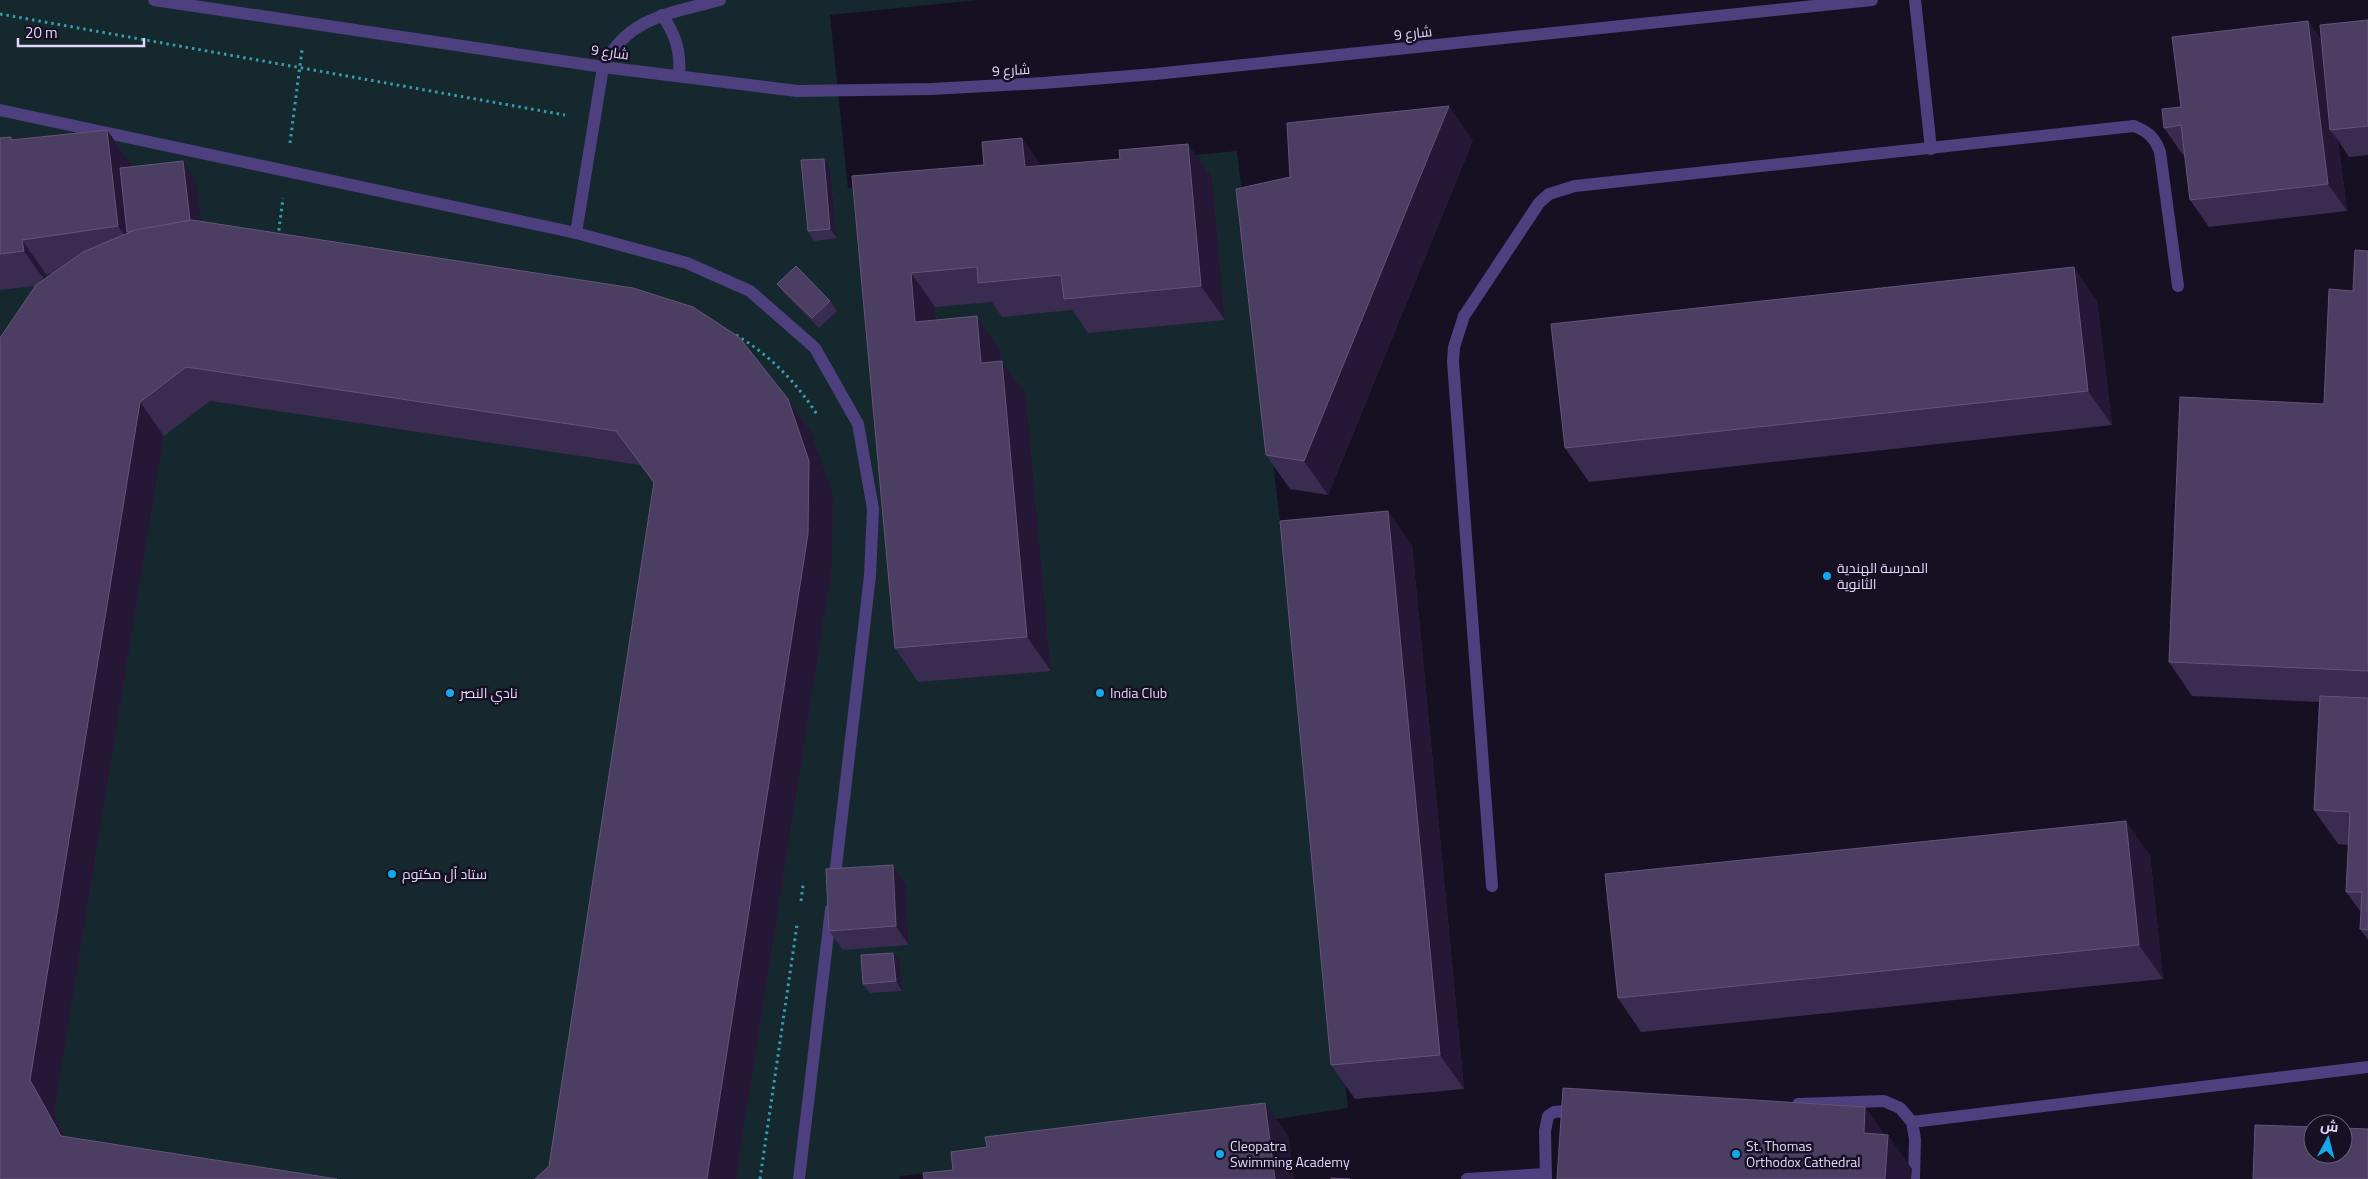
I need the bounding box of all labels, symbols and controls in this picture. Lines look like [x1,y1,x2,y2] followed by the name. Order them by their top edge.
[18,15,144,47] scale bar
[1393,20,1433,45] street label: شارع 9
[25,21,58,44] text: 20 m
[590,38,630,65] street label: شارع 9
[991,58,1031,81] street label: شارع 9
[1837,557,1928,594] place label: المدرسة الهندية الثانوية
[1821,570,1833,582] marker: المدرسة الهندية الثانوية
[459,682,518,705] place label: نادي النصر
[1110,682,1167,703] place label: India Club
[444,687,456,699] marker: نادي النصر
[1094,687,1106,699] marker: India Club
[402,863,487,884] place label: ستاد اّل مكتوم
[386,868,398,880] marker: ستاد اّل مكتوم
[2303,1114,2353,1164] north arrow
[2319,1114,2340,1137] text: ش
[1230,1135,1350,1172] place label: Cleopatra Swimming Academy
[1746,1135,1861,1172] place label: St. Thomas Orthodox Cathedral
[1214,1148,1226,1160] marker: Cleopatra Swimming Academy
[1730,1148,1742,1160] marker: St. Thomas Orthodox Cathedral

